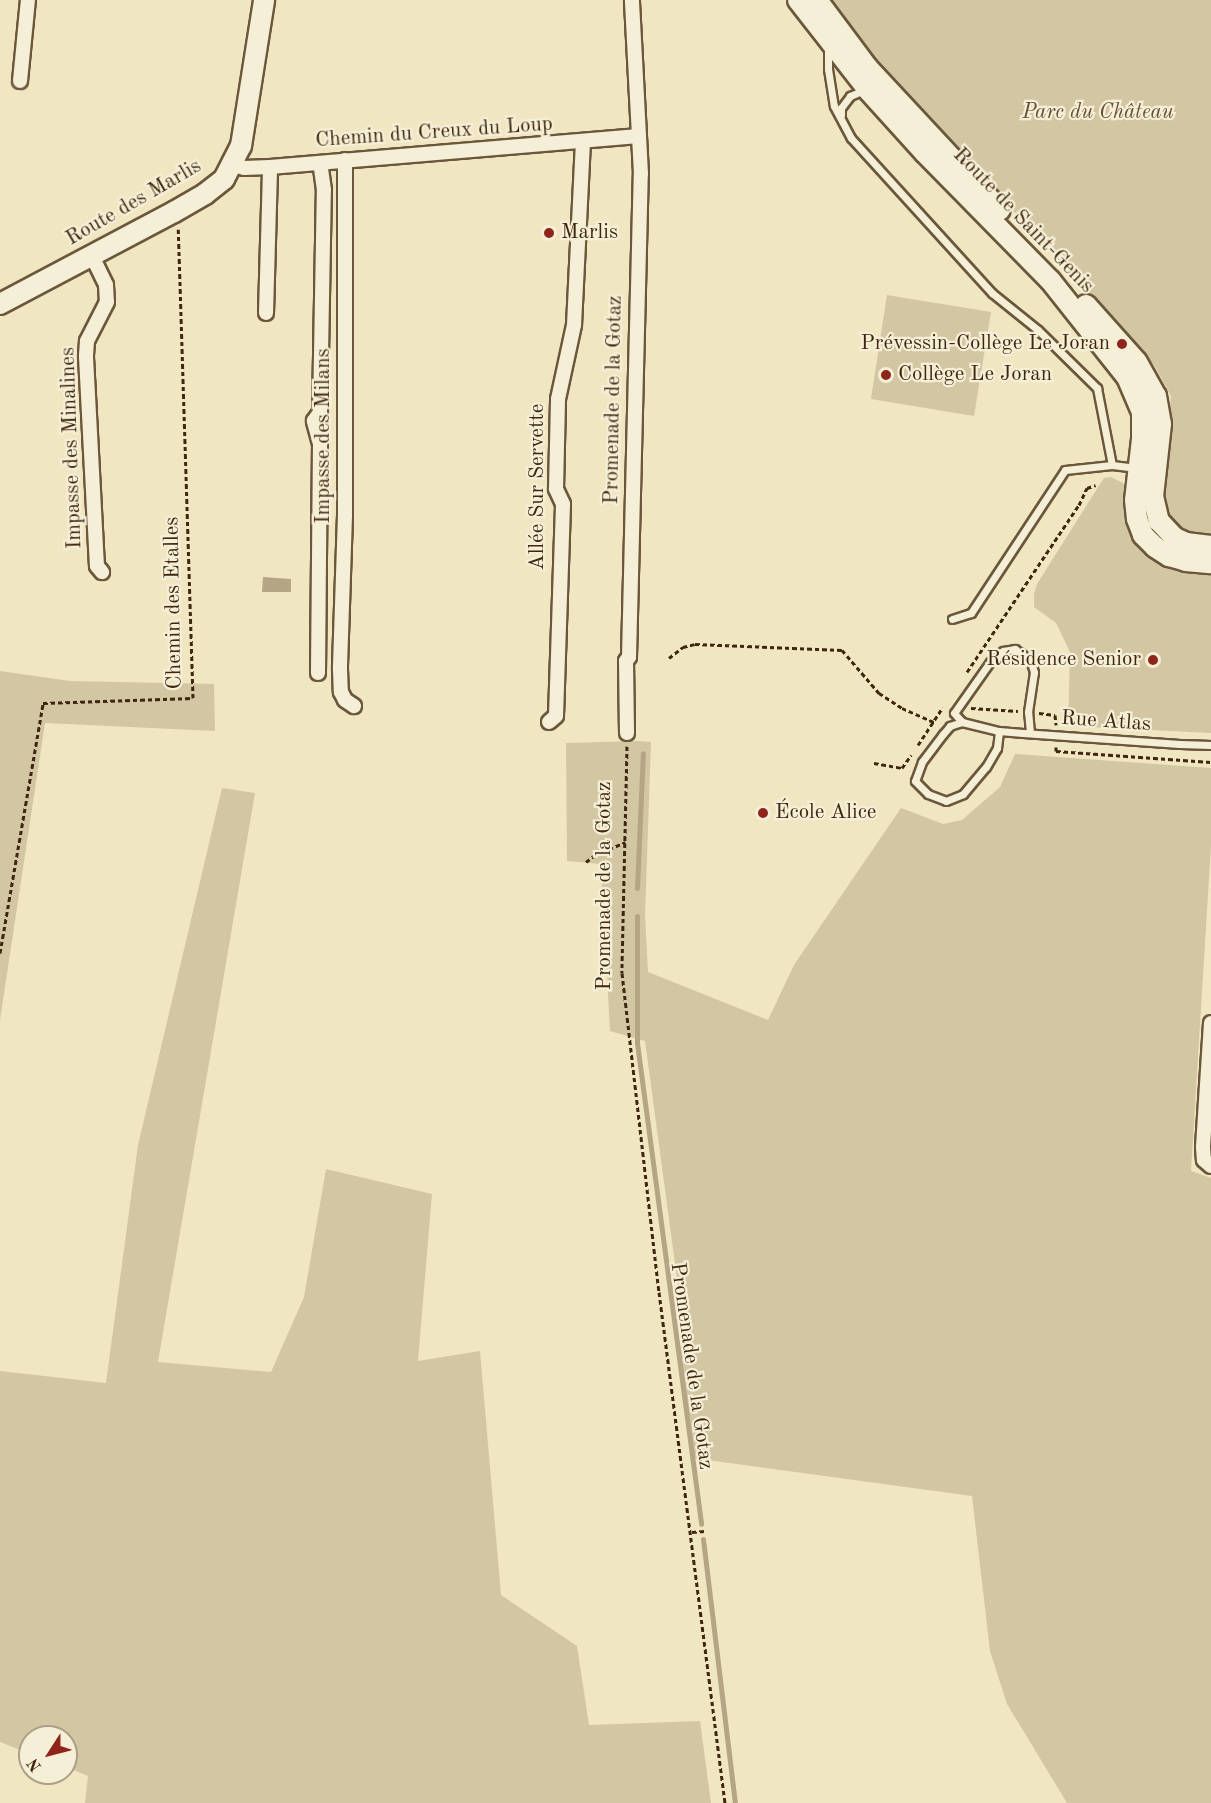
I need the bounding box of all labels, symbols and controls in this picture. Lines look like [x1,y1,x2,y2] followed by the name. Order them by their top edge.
[1022,100,1174,126] park label: Parc du Château
[315,112,553,154] street label: Chemin du Creux du Loup
[947,143,1099,299] street label: Route de Saint-Genis
[62,154,206,252] street label: Route des Marlis
[561,220,618,246] place label: Marlis
[542,226,556,240] marker: Marlis
[600,295,628,505] street label: Promenade de la Gotaz
[861,331,1110,357] place label: Prévessin-Collège Le Joran
[1115,337,1129,351] marker: Prévessin-Collège Le Joran
[56,347,88,549] street label: Impasse des Minalines
[311,348,337,524] street label: Impasse des Milans
[898,362,1052,388] place label: Collège Le Joran
[879,368,893,382] marker: Collège Le Joran
[525,404,551,570] street label: Allée Sur Servette
[160,516,188,690] street label: Chemin des Etalles
[986,647,1141,673] place label: Résidence Senior
[1146,653,1160,667] marker: Résidence Senior
[1060,706,1152,738] street label: Rue Atlas
[592,782,618,990] street label: Promenade de la Gotaz
[775,800,876,826] place label: École Alice
[756,806,770,820] marker: École Alice
[664,1261,718,1471] street label: Promenade de la Gotaz
[18,1725,78,1785] north arrow
[25,1755,45,1774] text: N

